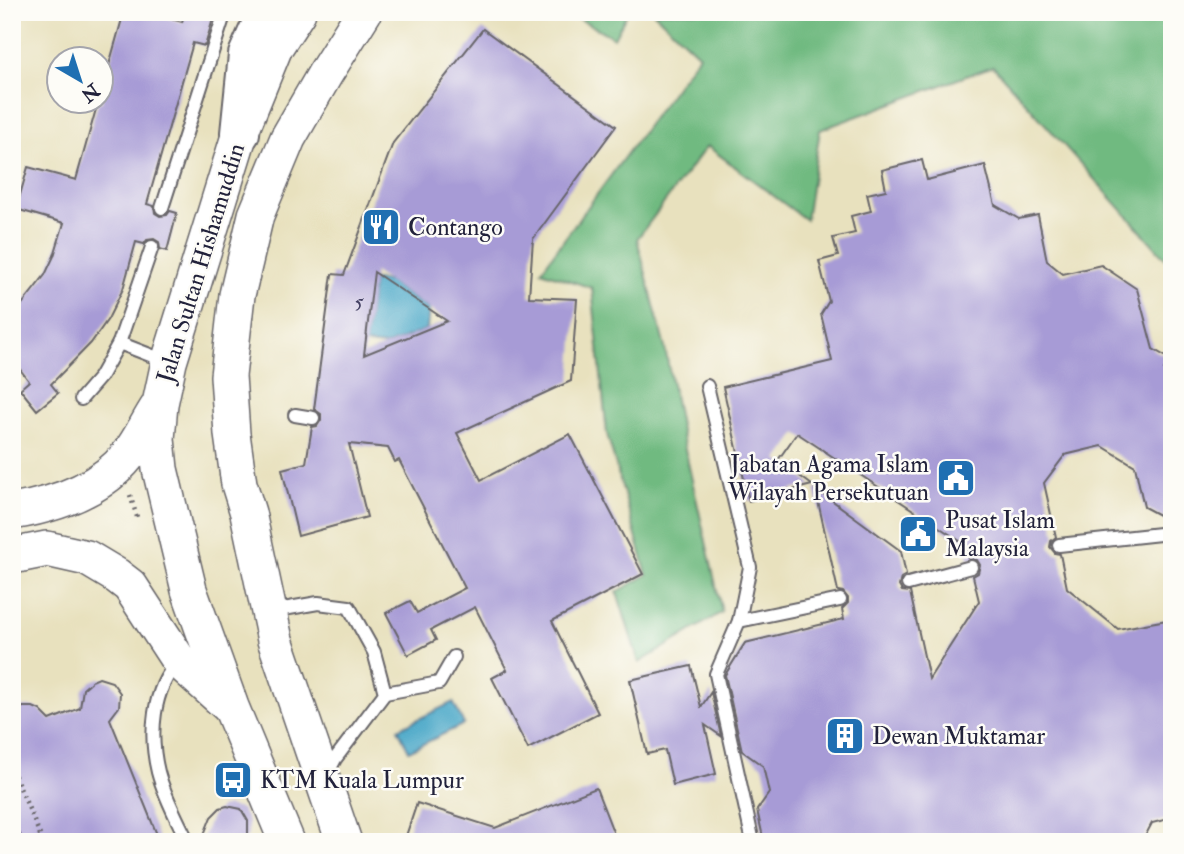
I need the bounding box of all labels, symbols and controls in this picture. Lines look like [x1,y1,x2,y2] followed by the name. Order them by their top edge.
[46,46,116,116] north arrow
[75,77,105,108] text: N
[149,139,252,388] street label: Jalan Sultan Hishamuddin
[360,206,402,248] restaurant icon: Contango
[408,212,503,243] place label: Contango
[354,288,364,315] house number: 5
[727,449,929,508] place label: Jabatan Agama Islam Wilayah Persekutuan
[935,457,977,499] public building icon: Jabatan Agama Islam Wilayah Persekutuan
[945,505,1055,564] place label: Pusat Islam Malaysia
[897,513,939,555] public building icon: Pusat Islam Malaysia
[824,715,866,757] building icon: Dewan Muktamar
[872,721,1045,752] place label: Dewan Muktamar
[212,759,254,801] bus stop icon: KTM Kuala Lumpur
[260,765,464,796] place label: KTM Kuala Lumpur

